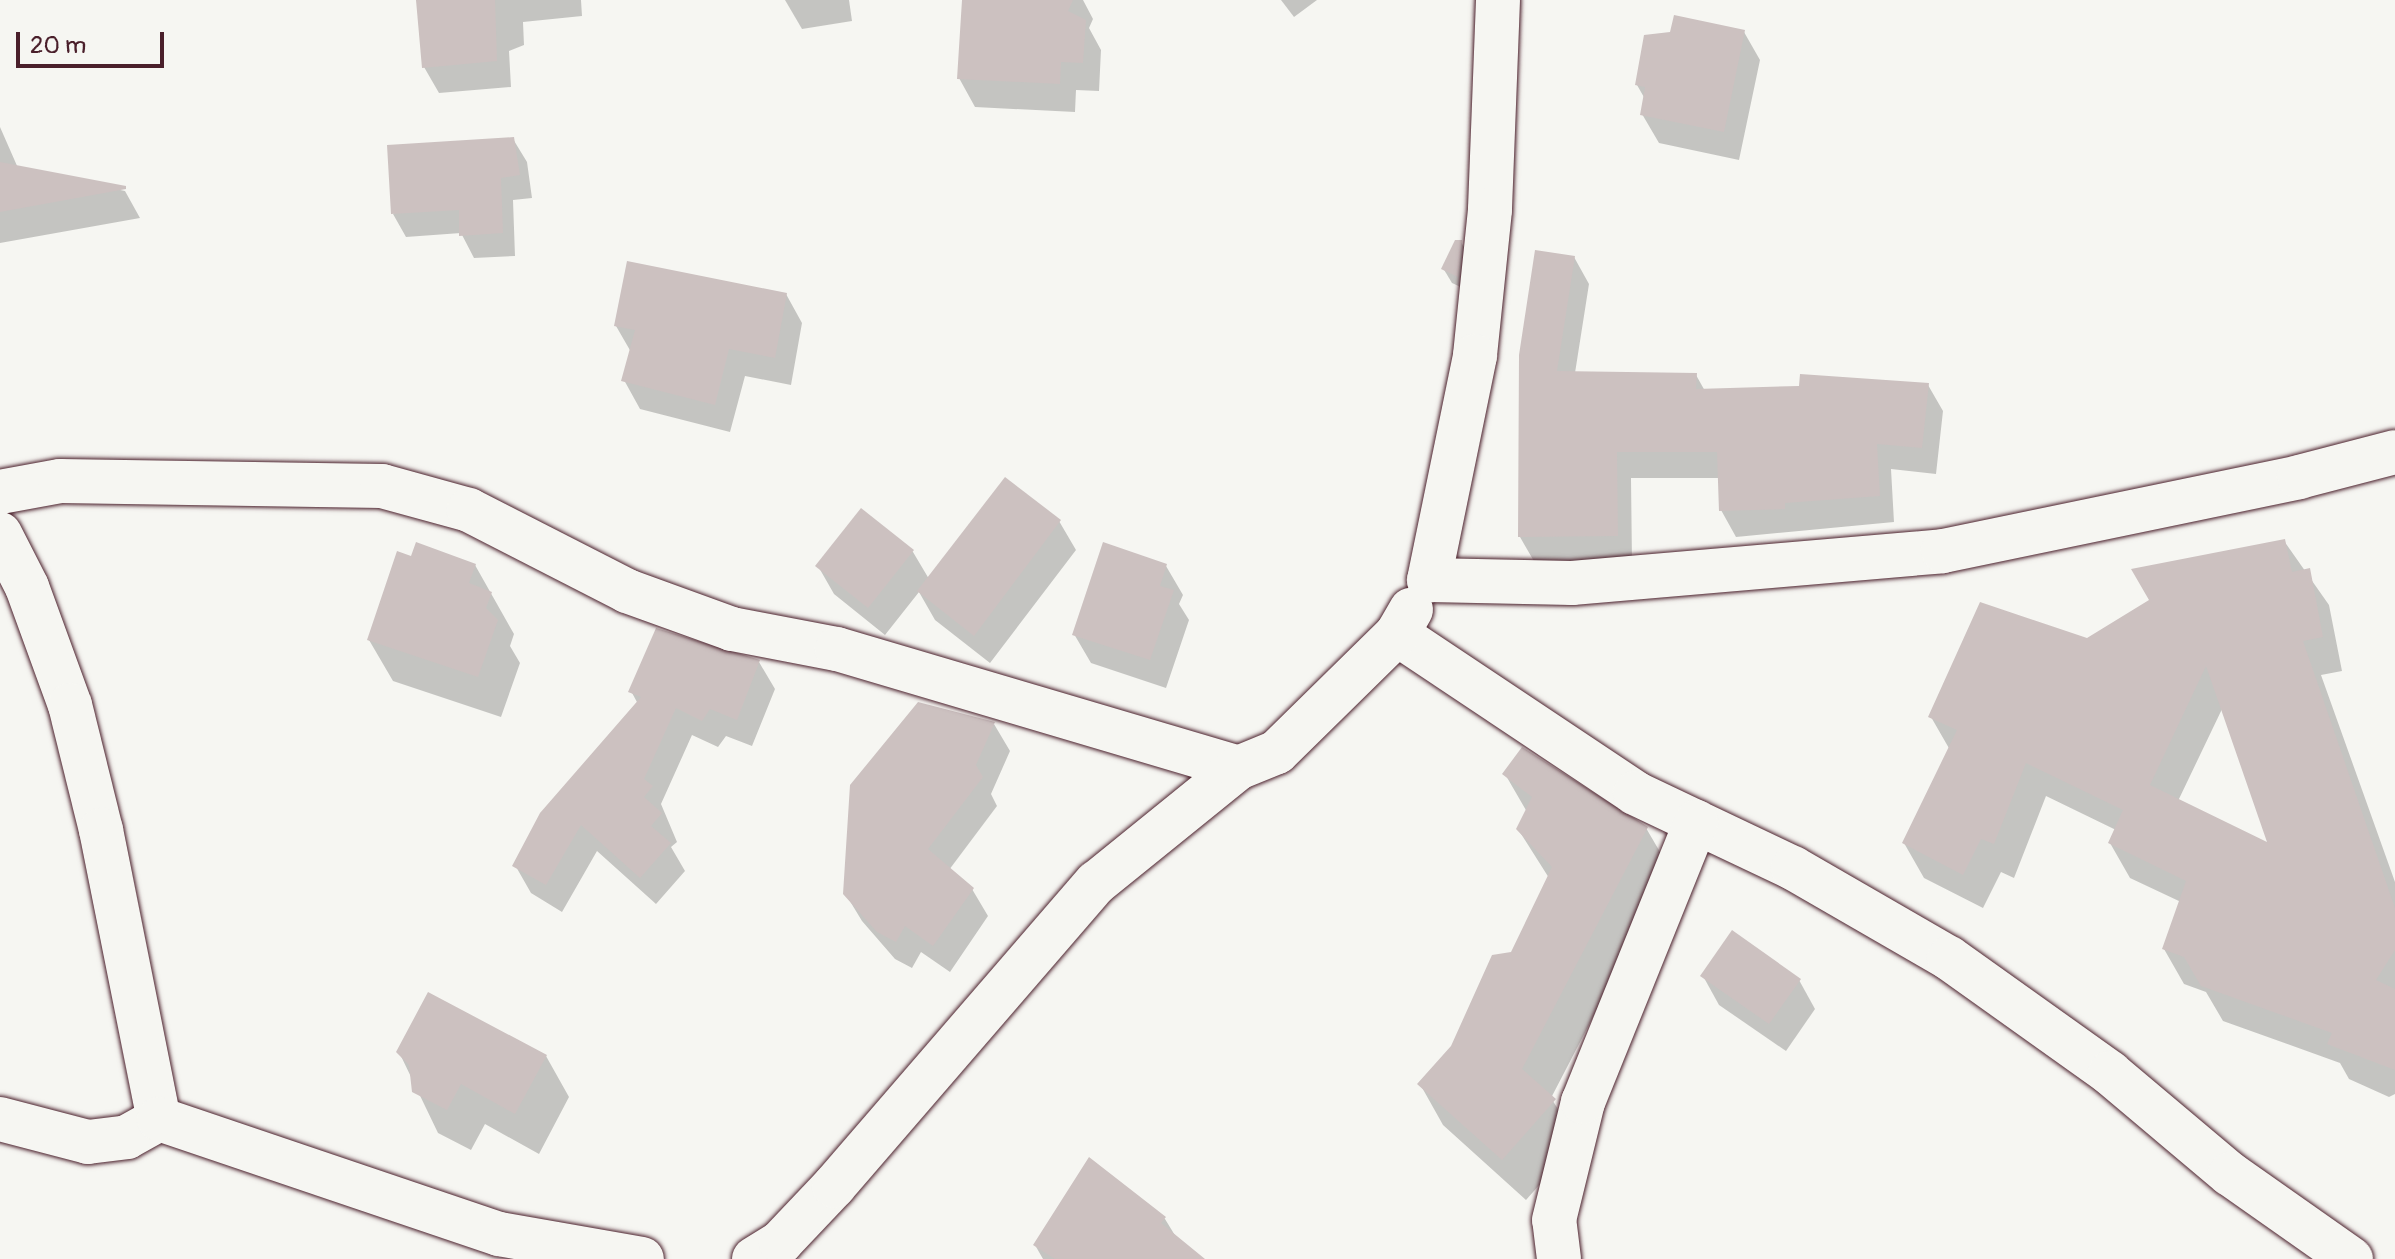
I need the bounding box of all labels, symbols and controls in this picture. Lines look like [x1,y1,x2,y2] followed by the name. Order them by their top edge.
[20,16,168,66] scale bar
[30,31,86,60] text: 20 m

